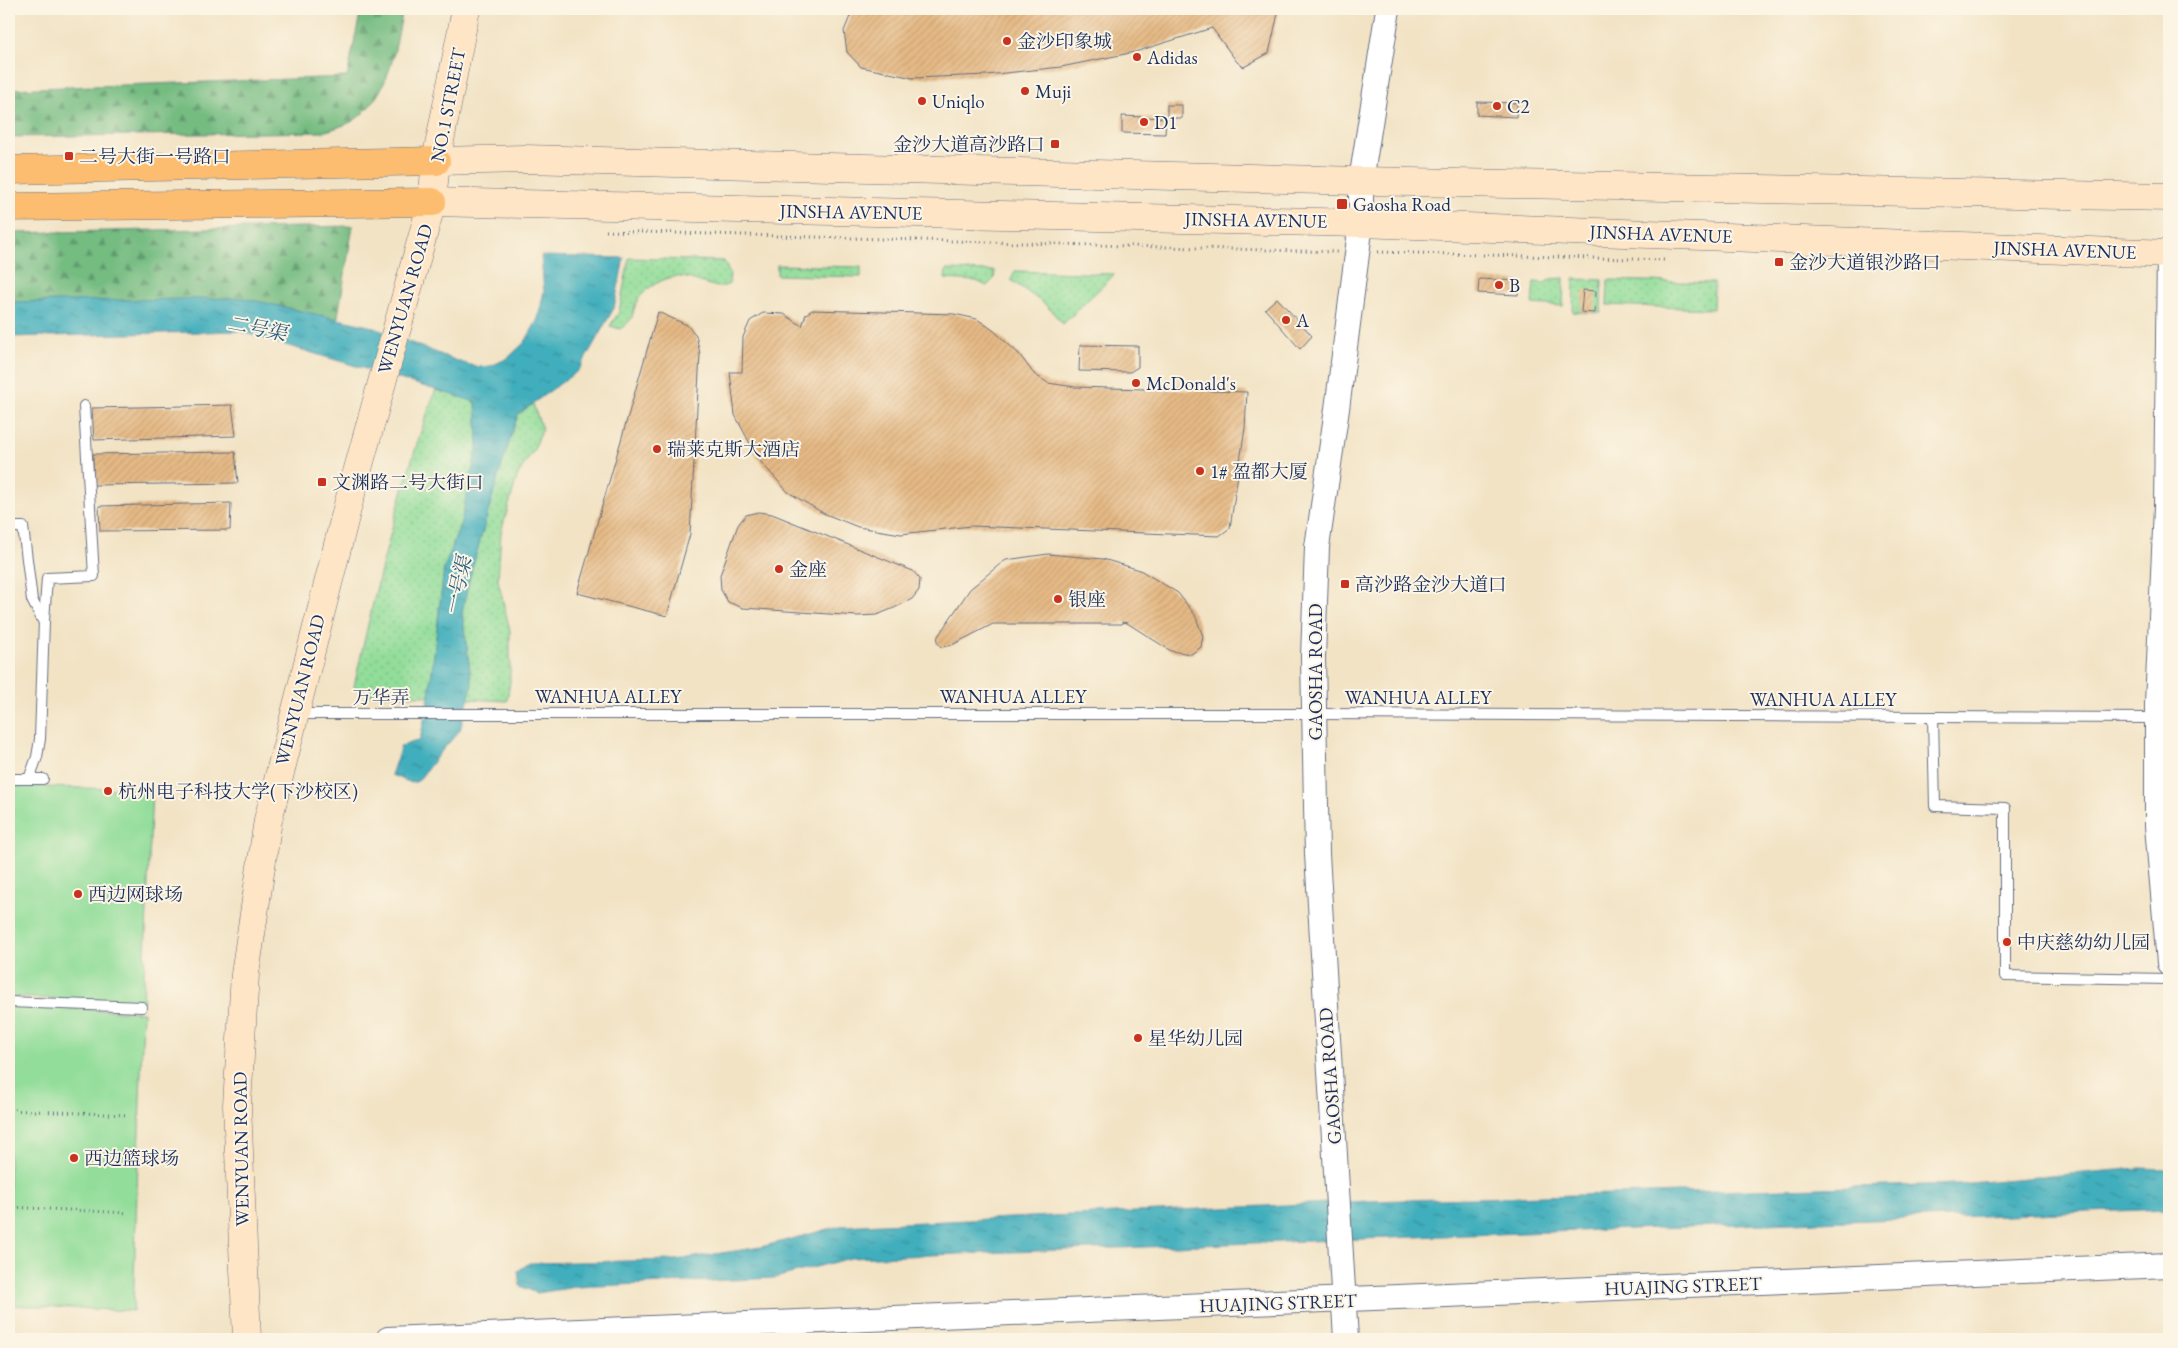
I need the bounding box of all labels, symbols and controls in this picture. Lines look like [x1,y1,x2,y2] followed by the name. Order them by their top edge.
[1017,29,1112,54] place label: 金沙印象城
[1001,35,1013,47] marker: 金沙印象城
[1146,45,1198,70] place label: Adidas
[425,46,471,164] street label: NO.1 STREET
[1131,51,1143,63] marker: Adidas
[1035,79,1071,104] place label: Muji
[1019,85,1031,97] marker: Muji
[932,89,985,114] place label: Uniqlo
[1507,94,1530,119] place label: C2
[916,95,928,107] marker: Uniqlo
[1491,100,1503,112] marker: C2
[1154,110,1177,135] place label: D1
[1138,116,1150,128] marker: D1
[893,132,1045,157] place label: 金沙大道高沙路口
[1049,138,1061,150] marker: 金沙大道高沙路口
[79,144,231,169] place label: 二号大街一号路口
[63,150,75,162] marker: 二号大街一号路口
[1353,192,1451,217] place label: Gaosha Road
[1335,197,1349,211] marker: Gaosha Road
[777,198,923,226] street label: JINSHA AVENUE
[1182,206,1328,234] street label: JINSHA AVENUE
[1587,219,1733,249] street label: JINSHA AVENUE
[372,221,438,377] street label: WENYUAN ROAD
[1991,235,2137,265] street label: JINSHA AVENUE
[1789,250,1941,275] place label: 金沙大道银沙路口
[1773,256,1785,268] marker: 金沙大道银沙路口
[1509,273,1520,298] place label: B
[1493,279,1505,291] marker: B
[1295,308,1310,333] place label: A
[225,310,292,347] water label: 二号渠
[1280,314,1292,326] marker: A
[1146,371,1236,396] place label: McDonald's
[1130,377,1142,389] marker: McDonald's
[667,437,800,462] place label: 瑞莱克斯大酒店
[651,443,663,455] marker: 瑞莱克斯大酒店
[1210,459,1308,484] place label: 1# 盈都大厦
[1194,465,1206,477] marker: 1# 盈都大厦
[332,470,484,495] place label: 文渊路二号大街口
[316,476,328,488] marker: 文渊路二号大街口
[439,551,478,618] water label: 一号渠
[789,557,827,582] place label: 金座
[773,563,785,575] marker: 金座
[1355,572,1507,597] place label: 高沙路金沙大道口
[1339,578,1351,590] marker: 高沙路金沙大道口
[1068,587,1106,612] place label: 银座
[1052,593,1064,605] marker: 银座
[1303,603,1328,741] street label: GAOSHA ROAD
[269,612,331,768] street label: WENYUAN ROAD
[535,684,682,709] street label: WANHUA ALLEY
[940,684,1087,709] street label: WANHUA ALLEY
[352,685,410,710] street label: 万华弄
[1345,685,1492,710] street label: WANHUA ALLEY
[1750,687,1897,712] street label: WANHUA ALLEY
[118,779,358,804] place label: 杭州电子科技大学(下沙校区)
[102,785,114,797] marker: 杭州电子科技大学(下沙校区)
[88,882,183,907] place label: 西边网球场
[72,888,84,900] marker: 西边网球场
[2017,930,2150,955] place label: 中庆慈幼幼儿园
[2001,936,2013,948] marker: 中庆慈幼幼儿园
[1313,1007,1347,1145] street label: GAOSHA ROAD
[1148,1026,1243,1051] place label: 星华幼儿园
[1132,1032,1144,1044] marker: 星华幼儿园
[227,1071,255,1227] street label: WENYUAN ROAD
[84,1146,179,1171] place label: 西边篮球场
[68,1152,80,1164] marker: 西边篮球场
[1604,1271,1762,1301] street label: HUAJING STREET
[1199,1288,1357,1318] street label: HUAJING STREET

